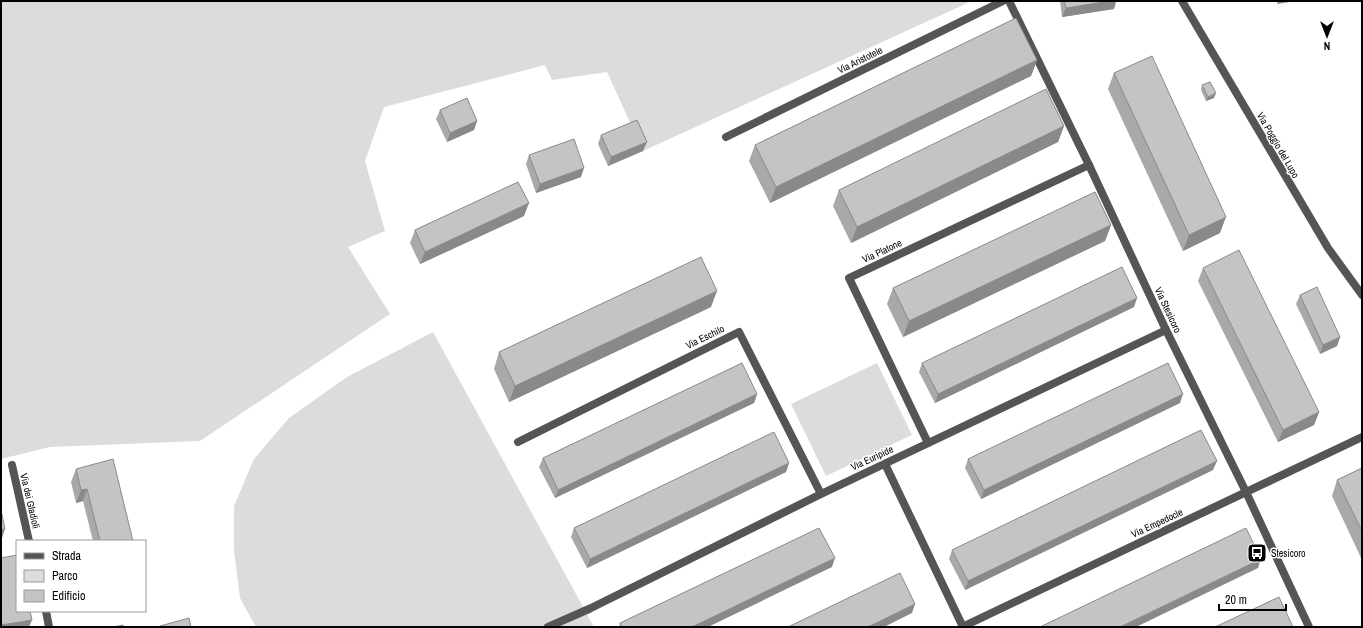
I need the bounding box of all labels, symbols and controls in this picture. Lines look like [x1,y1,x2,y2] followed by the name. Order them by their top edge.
[1307,16,1347,56] north arrow
[1324,39,1330,53] text: N
[835,43,885,77] street label: Via Aristotele
[1254,110,1302,181] street label: Via Poggio del Lupo
[860,236,904,266] street label: Via Platone
[1152,285,1184,335] street label: Via Stesicoro
[684,322,727,352] street label: Via Eschilo
[849,442,896,473] street label: Via Euripide
[17,472,43,530] street label: Via dei Gladioli
[1129,505,1185,541] street label: Via Empedocle
[16,540,146,612] legend
[1246,542,1268,564] bus stop icon: Stesicoro
[1271,547,1306,560] place label: Stesicoro
[52,548,82,564] text: Strada
[52,568,78,584] text: Parco
[1219,586,1286,612] scale bar
[52,588,85,604] text: Edificio
[1225,592,1247,608] text: 20 m

